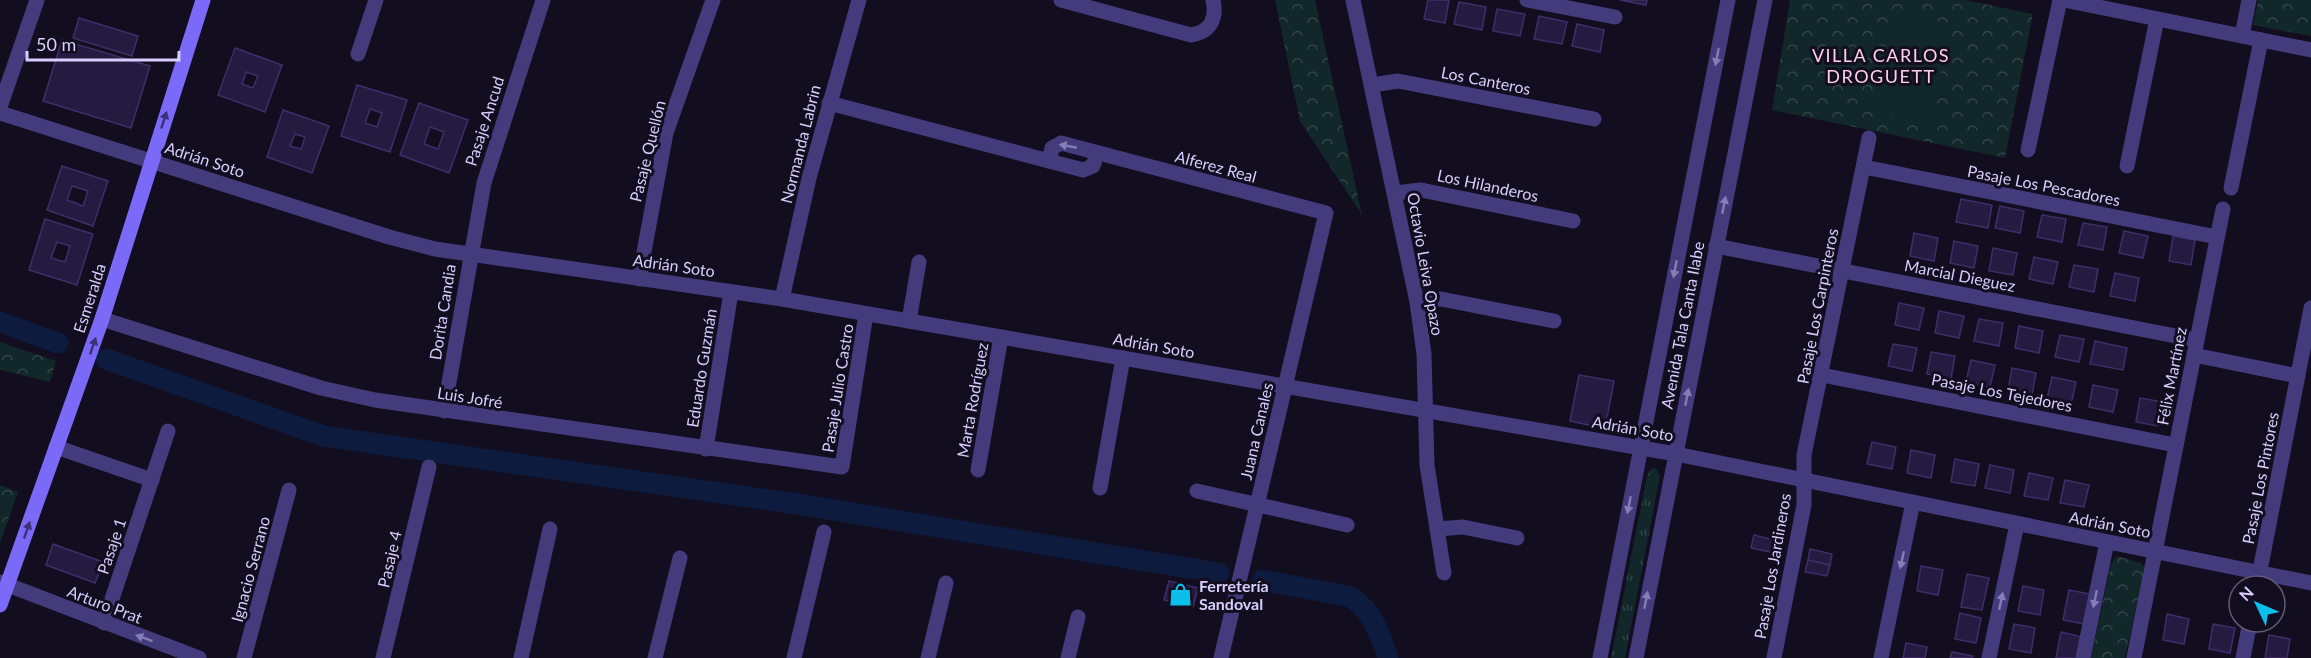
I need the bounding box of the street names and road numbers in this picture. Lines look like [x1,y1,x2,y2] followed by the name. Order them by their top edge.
[1440,62,1532,98] street label: Los Canteros
[461,74,507,168] street label: Pasaje Ancud
[776,83,824,205] street label: Normanda Labrin
[625,98,669,204] street label: Pasaje Quellón
[163,137,247,181] street label: Adrián Soto
[1173,146,1259,186] street label: Alferez Real
[1966,161,2122,209] street label: Pasaje Los Pescadores
[1436,165,1541,205] street label: Los Hilanderos
[1404,191,1448,337] street label: Octavio Leiva Opazo
[1793,227,1841,385] street label: Pasaje Los Carpinteros
[1656,240,1708,410] street label: Avenida Tala Canta Ilabe
[632,250,716,280] street label: Adrián Soto
[1903,255,2017,295] street label: Marcial Dieguez
[69,261,109,335] street label: Esmeralda
[425,263,459,361] street label: Dorita Candia
[682,307,720,429] street label: Eduardo Guzmán
[817,322,857,454] street label: Pasaje Julio Castro
[2152,325,2190,427] street label: Félix Martínez
[1112,328,1196,362] street label: Adrián Soto
[953,341,991,459] street label: Marta Rodríguez
[1930,369,2074,415] street label: Pasaje Los Tejedores
[1236,381,1276,481] street label: Juana Canales
[436,382,504,412] street label: Luis Jofré
[2238,410,2282,546] street label: Pasaje Los Pintores
[1591,411,1675,445] street label: Adrián Soto
[1750,492,1794,640] street label: Pasaje Los Jardineros
[2068,507,2152,541] street label: Adrián Soto
[227,514,273,624] street label: Ignacio Serrano
[93,516,129,576] street label: Pasaje 1
[373,529,405,589] street label: Pasaje 4
[65,581,145,627] street label: Arturo Prat

